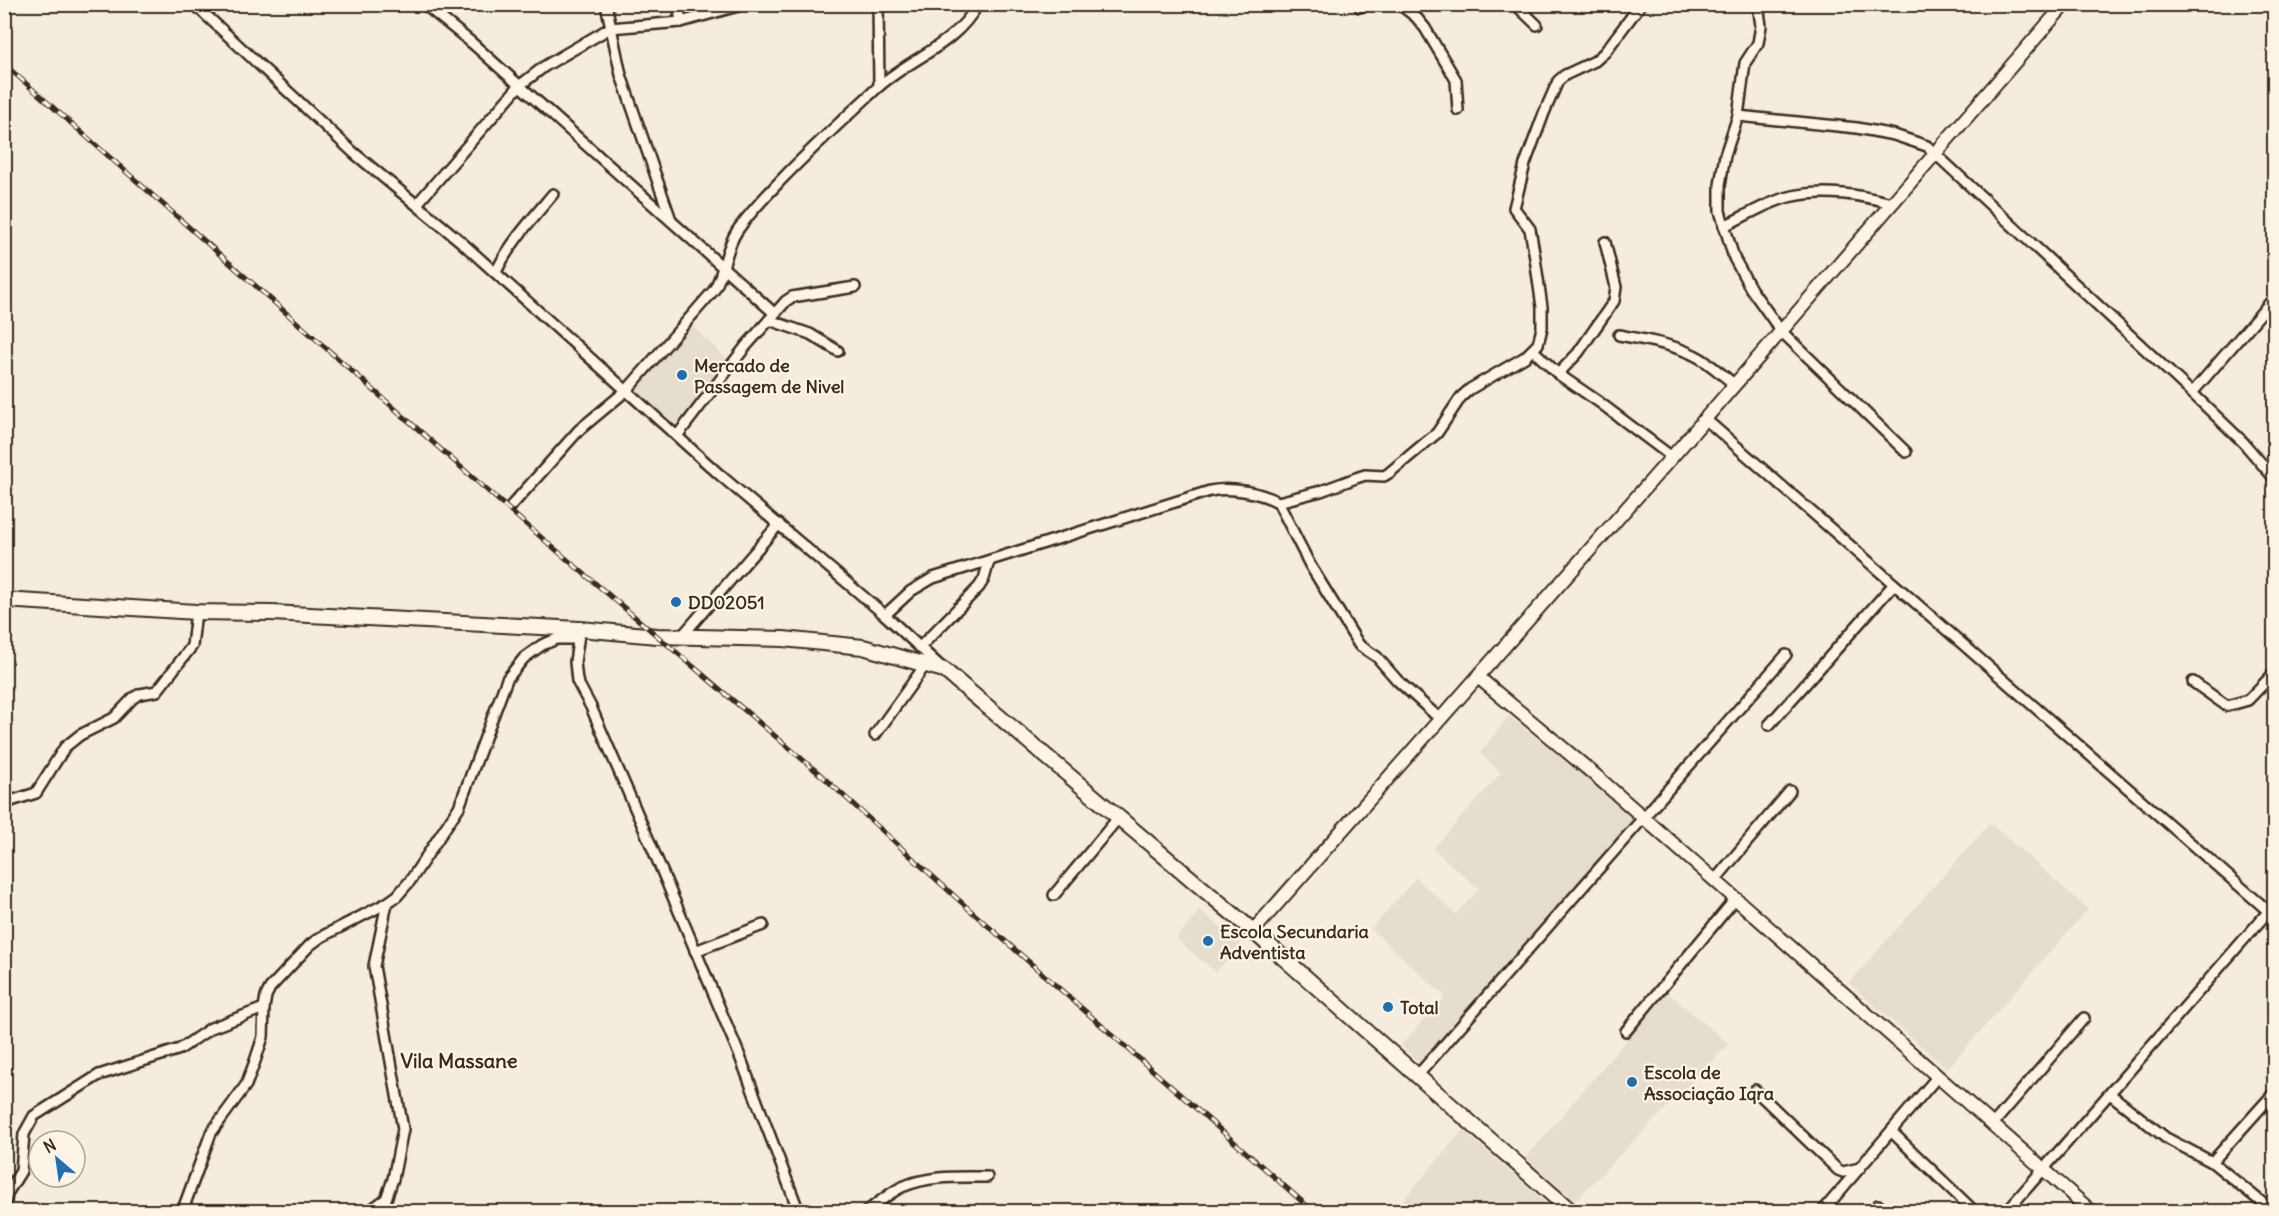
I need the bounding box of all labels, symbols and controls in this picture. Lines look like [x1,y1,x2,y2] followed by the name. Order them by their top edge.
[694,354,844,398] place label: Mercado de Passagem de Nivel
[675,368,689,382] marker: Mercado de Passagem de Nivel
[688,591,765,614] place label: DD02051
[669,595,683,609] marker: DD02051
[1220,920,1369,964] place label: Escola Secundaria Adventista
[1201,934,1215,948] marker: Escola Secundaria Adventista
[1400,996,1439,1019] place label: Total
[1381,1000,1395,1014] marker: Total
[400,1048,518,1073] district label: Vila Massane
[1644,1061,1774,1105] place label: Escola de Associação Iqra
[1625,1075,1639,1089] marker: Escola de Associação Iqra
[27,1129,87,1189] north arrow
[40,1134,59,1157] text: N

